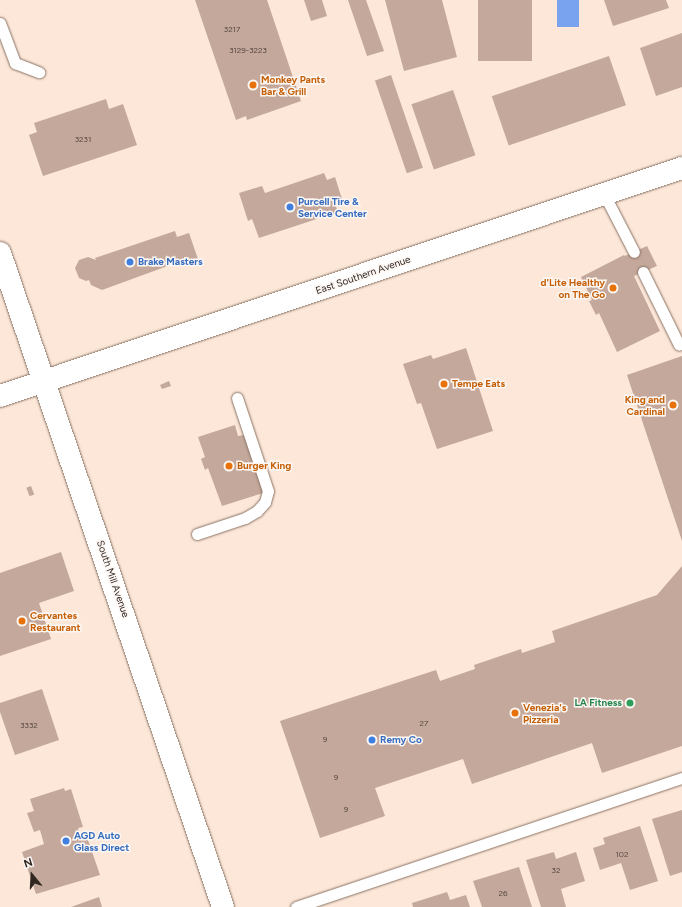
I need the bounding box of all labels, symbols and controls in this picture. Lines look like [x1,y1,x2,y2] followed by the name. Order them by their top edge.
[224,25,240,35] house number: 3217
[229,46,267,56] house number: 3129-3223
[261,73,325,96] place label: Monkey Pants Bar & Grill
[248,80,258,90] marker: Monkey Pants Bar & Grill
[75,135,91,145] house number: 3231
[298,195,367,218] place label: Purcell Tire & Service Center
[285,202,295,212] marker: Purcell Tire & Service Center
[314,253,412,297] street label: East Southern Avenue
[138,256,203,268] place label: Brake Masters
[125,257,135,267] marker: Brake Masters
[541,276,605,300] place label: d'Lite Healthy on The Go
[608,283,618,293] marker: d'Lite Healthy on The Go
[452,378,505,390] place label: Tempe Eats
[439,379,449,389] marker: Tempe Eats
[625,393,665,416] place label: King and Cardinal
[668,400,678,410] marker: King and Cardinal
[237,460,291,472] place label: Burger King
[224,461,234,471] marker: Burger King
[94,539,132,619] street label: South Mill Avenue
[30,609,80,632] place label: Cervantes Restaurant
[17,616,27,626] marker: Cervantes Restaurant
[574,697,622,709] place label: LA Fitness
[625,698,635,708] marker: LA Fitness
[523,701,566,724] place label: Venezia's Pizzeria
[510,708,520,718] marker: Venezia's Pizzeria
[420,719,428,729] house number: 27
[20,721,38,731] house number: 3332
[380,734,422,746] place label: Remy Co
[323,735,327,745] house number: 9
[367,735,377,745] marker: Remy Co
[334,773,338,783] house number: 9
[344,805,348,815] house number: 9
[74,829,129,852] place label: AGD Auto Glass Direct
[61,836,71,846] marker: AGD Auto Glass Direct
[616,850,628,860] house number: 102
[12,855,52,895] north arrow
[22,856,34,871] text: N
[552,866,560,876] house number: 32
[499,889,507,899] house number: 26

